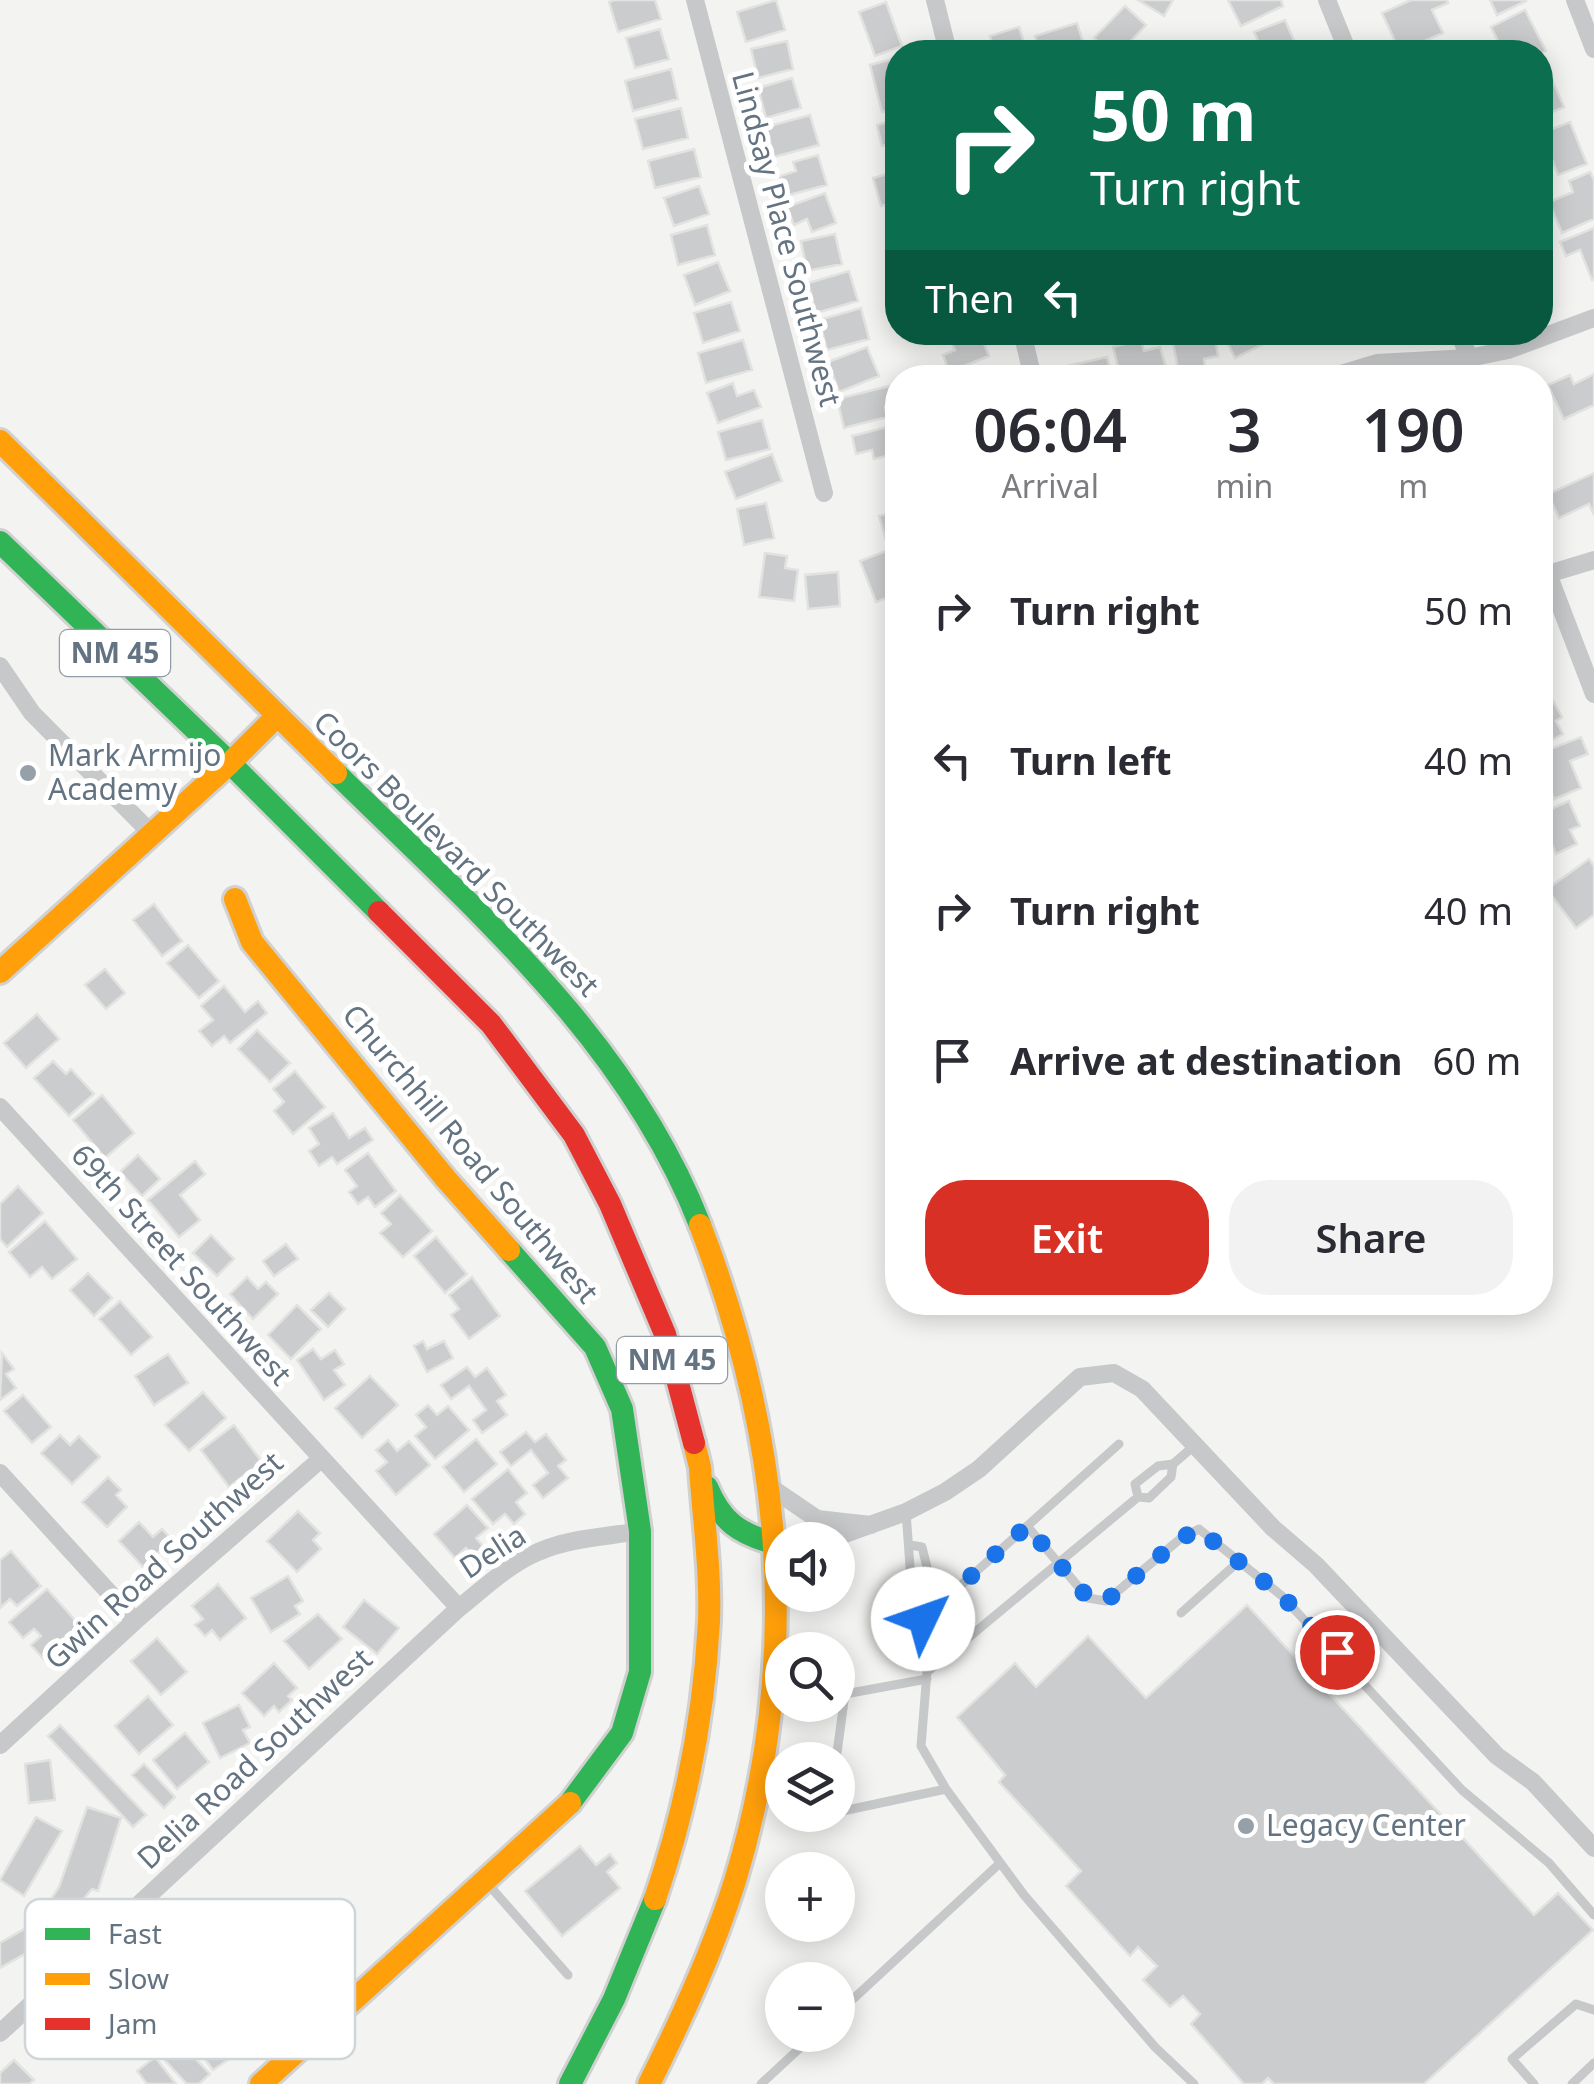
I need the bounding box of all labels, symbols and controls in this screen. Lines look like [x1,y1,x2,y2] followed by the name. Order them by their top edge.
[1090,66,1257,162] text: 50 m
[723,67,852,411] street label: Lindsay Place Southwest
[925,80,1055,210] icon: right
[1090,157,1301,218] text: Turn right
[1035,270,1090,325] icon: left
[925,272,1015,324] text: Then
[973,388,1127,470] text: 06:04
[1227,388,1262,470] text: 3
[1362,388,1465,470] text: 190
[1001,464,1099,507] text: Arrival
[1215,464,1273,507] text: min
[1398,464,1428,507] text: m
[925,583,980,638] icon: right
[1010,584,1200,636] text: Turn right
[1424,584,1513,636] text: 50 m
[60,630,170,676] road number: NM 45
[305,701,609,1005] street label: Coors Boulevard Southwest
[925,733,980,788] icon: left
[48,734,222,809] place label: Mark Armijo Academy
[1010,734,1172,786] text: Turn left
[1424,734,1513,786] text: 40 m
[17,762,39,784] marker: Mark Armijo Academy
[925,883,980,938] icon: right
[1010,884,1200,936] text: Turn right
[1424,884,1513,936] text: 40 m
[334,995,609,1311] street label: Churchhill Road Southwest
[925,1033,980,1088] icon: arrive
[1010,1034,1402,1086] text: Arrive at destination
[1432,1034,1521,1086] text: 60 m
[63,1135,302,1394] street label: 69th Street Southwest
[925,1180,1209,1295] button: Exit
[1229,1180,1513,1295] button: Share
[617,1337,727,1383] road number: NM 45
[35,1442,291,1678] street label: Gwin Road Southwest
[451,1514,533,1587] street label: Delia
[765,1522,855,2052] map controls
[765,1522,855,1612] button: sound
[871,1567,975,1671] position arrow
[1295,1610,1380,1695] pin
[1310,1625,1365,1680] icon: arrive
[765,1632,855,1722] button: search
[128,1638,380,1878] street label: Delia Road Southwest
[765,1742,855,1832] button: layers
[1266,1804,1466,1845] place label: Legacy Center
[1235,1815,1257,1837] marker: Legacy Center
[765,1852,855,1942] button: +
[25,1899,355,2059] legend
[108,1914,162,1952] text: Fast
[108,1959,169,1997] text: Slow
[765,1962,855,2052] button: −
[105,2004,158,2042] text: Jam

